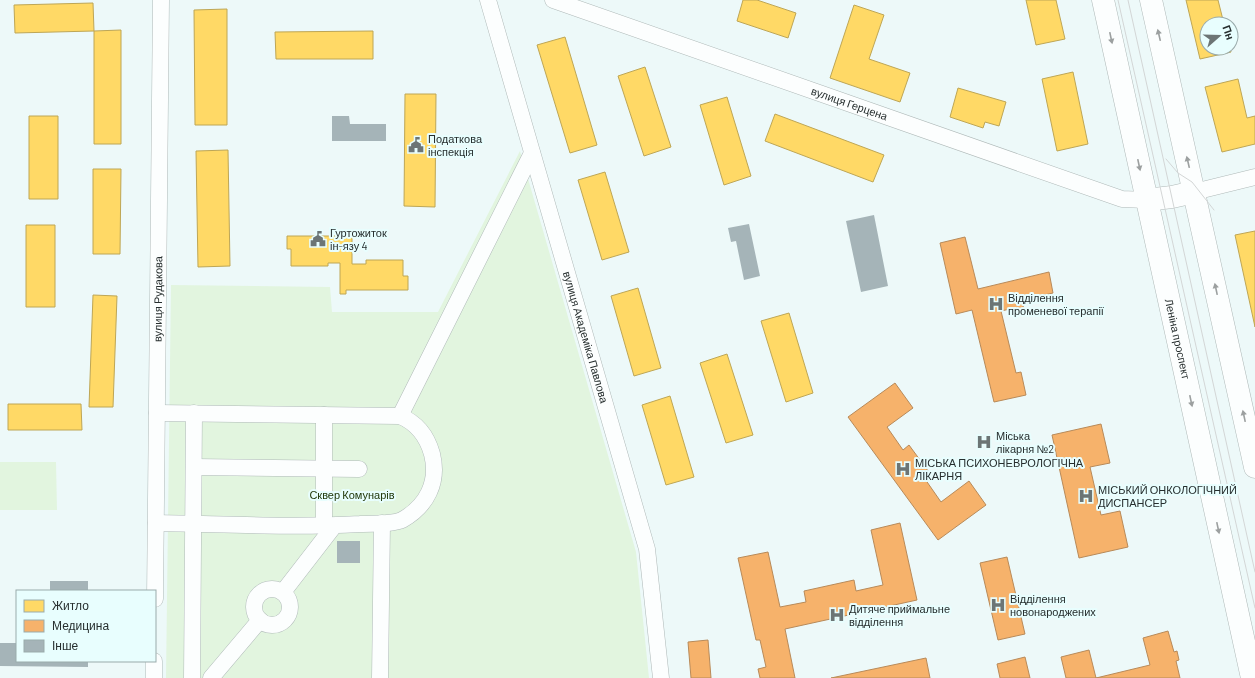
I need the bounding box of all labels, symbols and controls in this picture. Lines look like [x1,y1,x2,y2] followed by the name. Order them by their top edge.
[1199,16,1239,56] north arrow
[1220,23,1237,41] text: Пн
[1155,29,1161,41] one-way arrow
[1108,32,1114,44] one-way arrow
[810,84,890,123] street label: вулиця Герцена
[428,132,483,158] place label: Податкова інспекція
[407,136,425,154] public building icon: Податкова інспекція
[1184,155,1190,168] one-way arrow
[1136,159,1142,171] one-way arrow
[330,226,387,252] place label: Гуртожиток ін-язу 4
[309,230,327,248] public building icon: Гуртожиток ін-язу 4
[151,255,164,342] street label: вулиця Рудакова
[561,270,612,405] street label: вулиця Академіка Павлова
[1212,282,1218,295] one-way arrow
[1008,291,1104,317] place label: Відділення променевої терапії
[987,295,1005,313] hospital icon: Відділення променевої терапії
[1163,297,1193,380] street label: Леніна проспект
[1188,395,1194,408] one-way arrow
[1240,409,1246,422] one-way arrow
[996,429,1054,455] place label: Міська лікарня №2
[975,433,993,451] hospital icon: Міська лікарня №2
[915,456,1084,482] place label: МІСЬКА ПСИХОНЕВРОЛОГІЧНА ЛІКАРНЯ
[894,460,912,478] hospital icon: МІСЬКА ПСИХОНЕВРОЛОГІЧНА ЛІКАРНЯ
[1098,483,1237,509] place label: МІСЬКИЙ ОНКОЛОГІЧНИЙ ДИСПАНСЕР
[1077,487,1095,505] hospital icon: МІСЬКИЙ ОНКОЛОГІЧНИЙ ДИСПАНСЕР
[309,488,395,501] park label: Сквер Комунарів
[1216,522,1222,535] one-way arrow
[16,590,156,662] legend
[1010,592,1096,618] place label: Відділення новонароджених
[989,596,1007,614] hospital icon: Відділення новонароджених
[52,598,89,612] text: Житло
[849,602,950,628] place label: Дитяче приймальне відділення
[828,606,846,624] hospital icon: Дитяче приймальне відділення
[52,618,109,633] text: Медицина
[52,638,79,652] text: Інше

